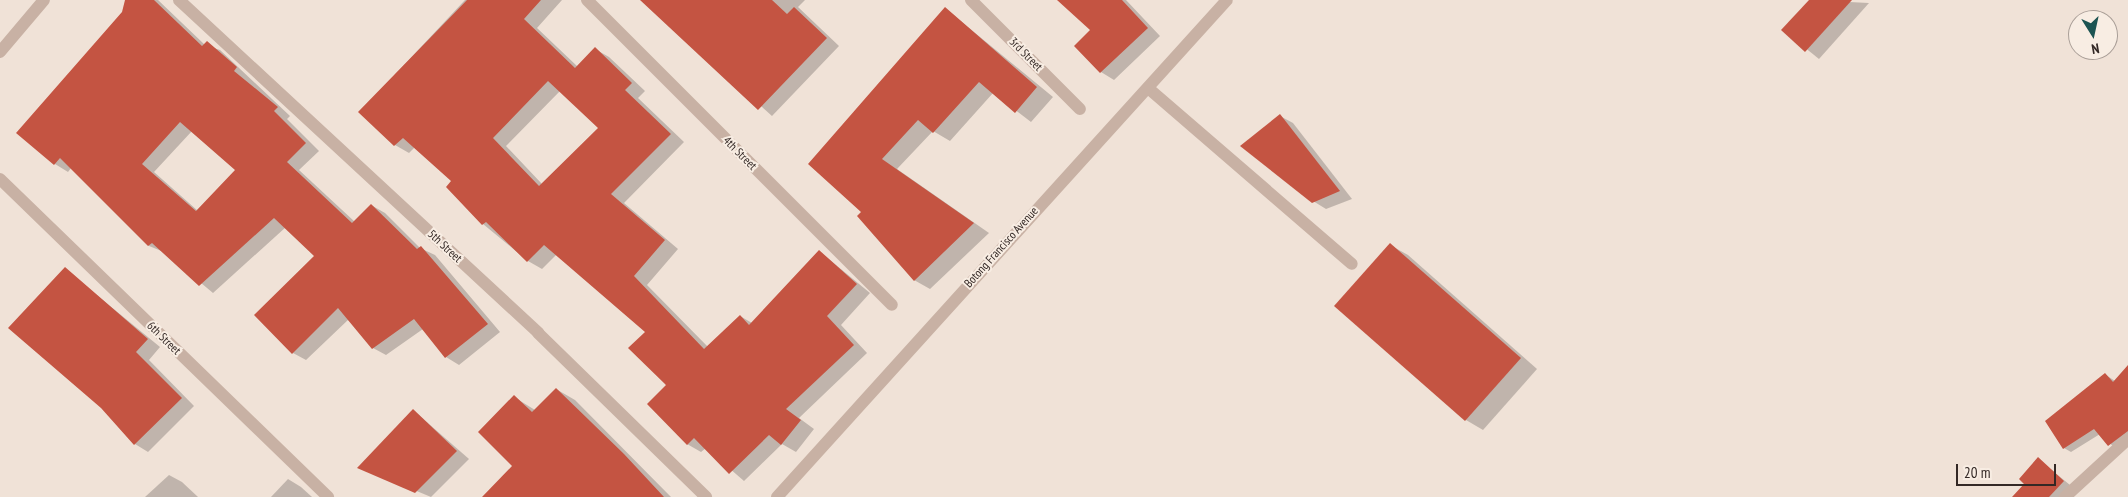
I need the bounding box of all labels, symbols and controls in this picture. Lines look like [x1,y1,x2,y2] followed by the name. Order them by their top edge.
[2068,10,2118,60] north arrow
[1006,34,1046,74] street label: 3rd Street
[2090,39,2101,58] text: N
[720,133,760,173] street label: 4th Street
[961,204,1041,290] street label: Botong Francisco Avenue
[425,227,465,265] street label: 5th Street
[144,318,184,358] street label: 6th Street
[1958,454,2058,486] scale bar
[1964,463,1990,482] text: 20 m

